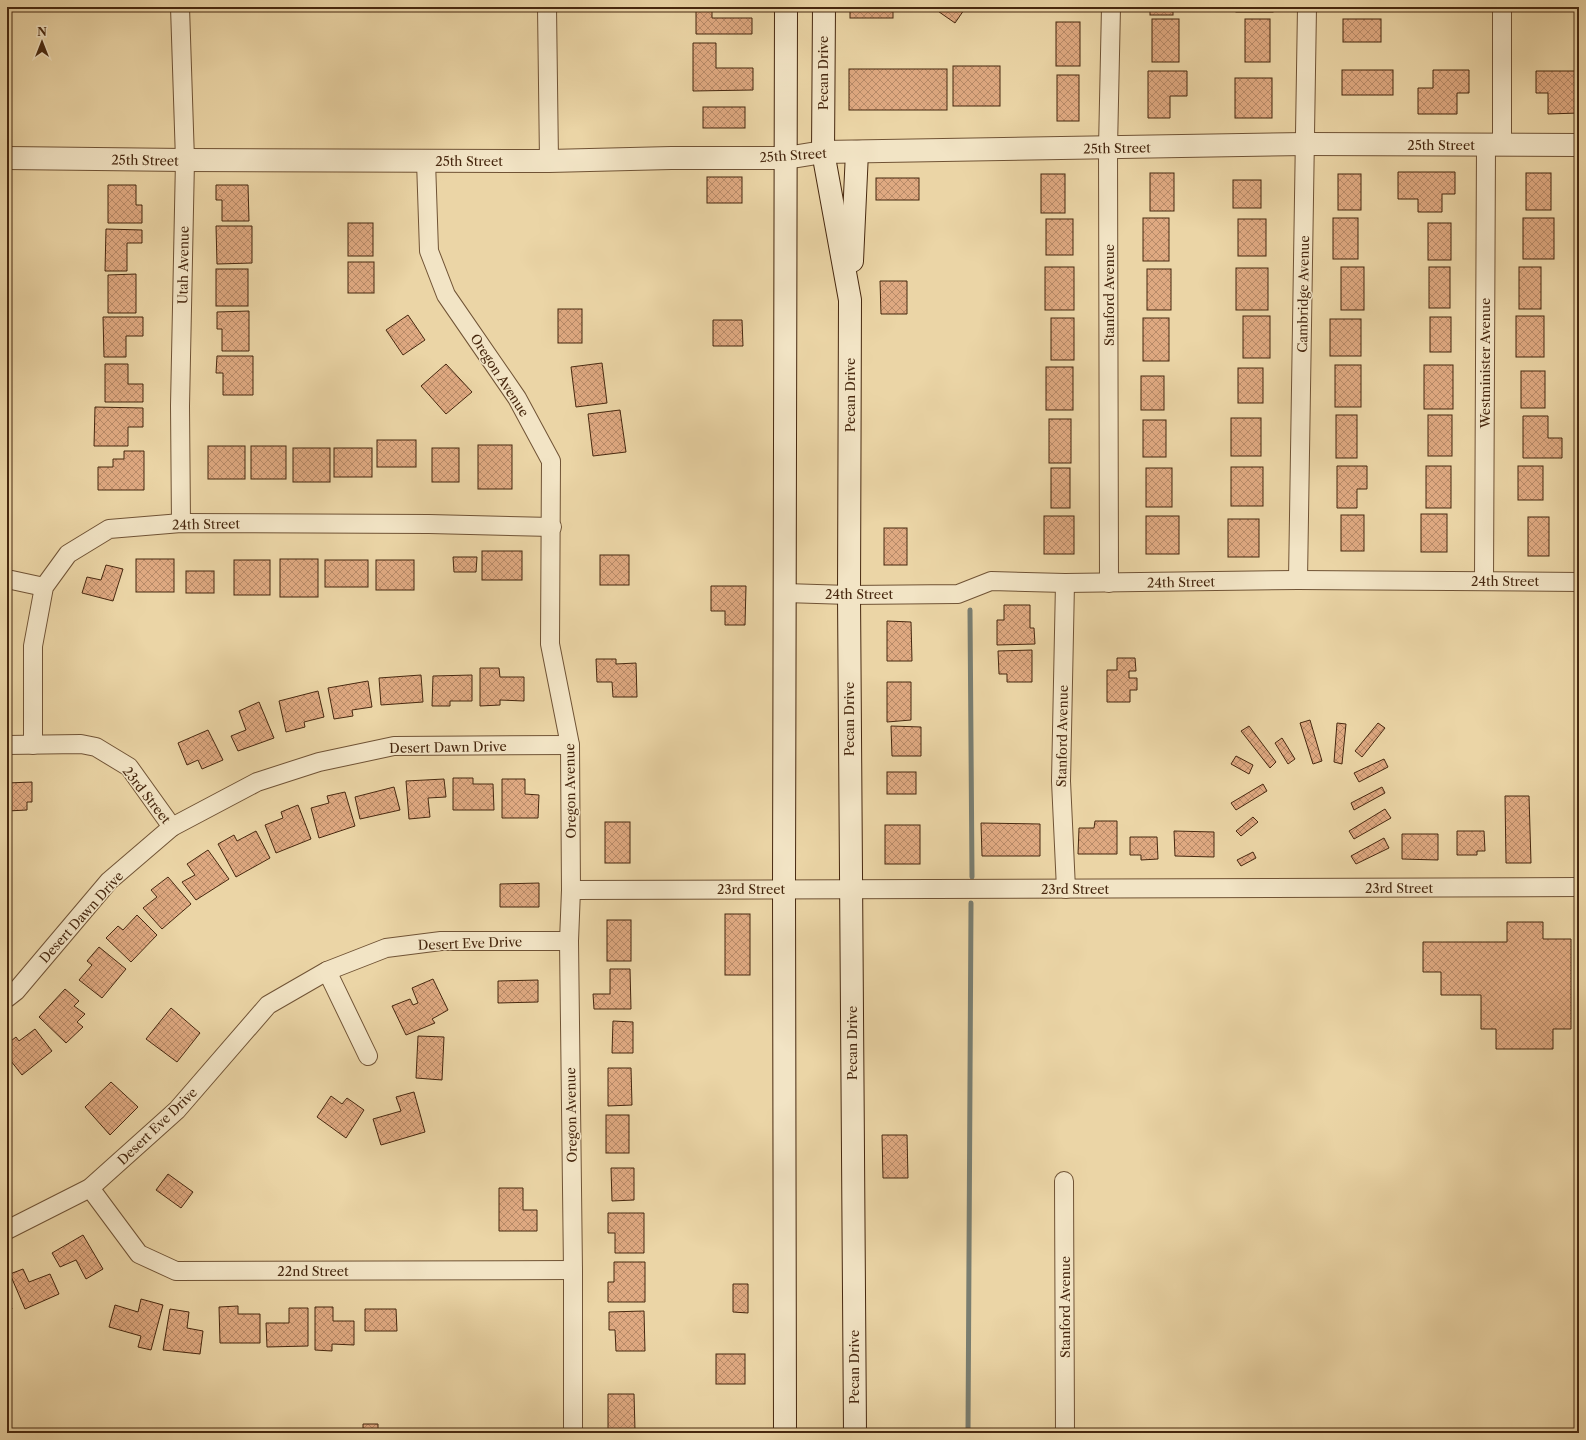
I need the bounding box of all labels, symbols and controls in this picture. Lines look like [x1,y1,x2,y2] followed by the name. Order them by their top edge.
[22,22,62,62] north arrow
[37,25,47,39] text: N
[815,36,831,110] street label: Pecan Drive
[1407,137,1475,153] street label: 25th Street
[1083,139,1151,157] street label: 25th Street
[759,145,828,165] street label: 25th Street
[111,151,179,169] street label: 25th Street
[435,153,503,169] street label: 25th Street
[174,226,192,304] street label: Utah Avenue
[1294,235,1312,353] street label: Cambridge Avenue
[1101,244,1117,346] street label: Stanford Avenue
[1477,298,1493,429] street label: Westminister Avenue
[467,331,533,419] street label: Oregon Avenue
[842,358,858,432] street label: Pecan Drive
[172,515,241,533] street label: 24th Street
[1147,573,1216,591] street label: 24th Street
[1471,573,1539,589] street label: 24th Street
[825,586,893,602] street label: 24th Street
[841,682,857,756] street label: Pecan Drive
[1053,685,1071,787] street label: Stanford Avenue
[389,738,507,756] street label: Desert Dawn Drive
[561,743,579,839] street label: Oregon Avenue
[120,763,175,827] street label: 23rd Street
[36,868,126,966] street label: Desert Dawn Drive
[1365,880,1433,896] street label: 23rd Street
[717,881,785,897] street label: 23rd Street
[1041,881,1109,897] street label: 23rd Street
[418,933,522,953] street label: Desert Eve Drive
[844,1006,860,1080] street label: Pecan Drive
[562,1067,580,1163] street label: Oregon Avenue
[114,1084,200,1168] street label: Desert Eve Drive
[1057,1256,1073,1358] street label: Stanford Avenue
[277,1263,349,1279] street label: 22nd Street
[846,1330,862,1404] street label: Pecan Drive

